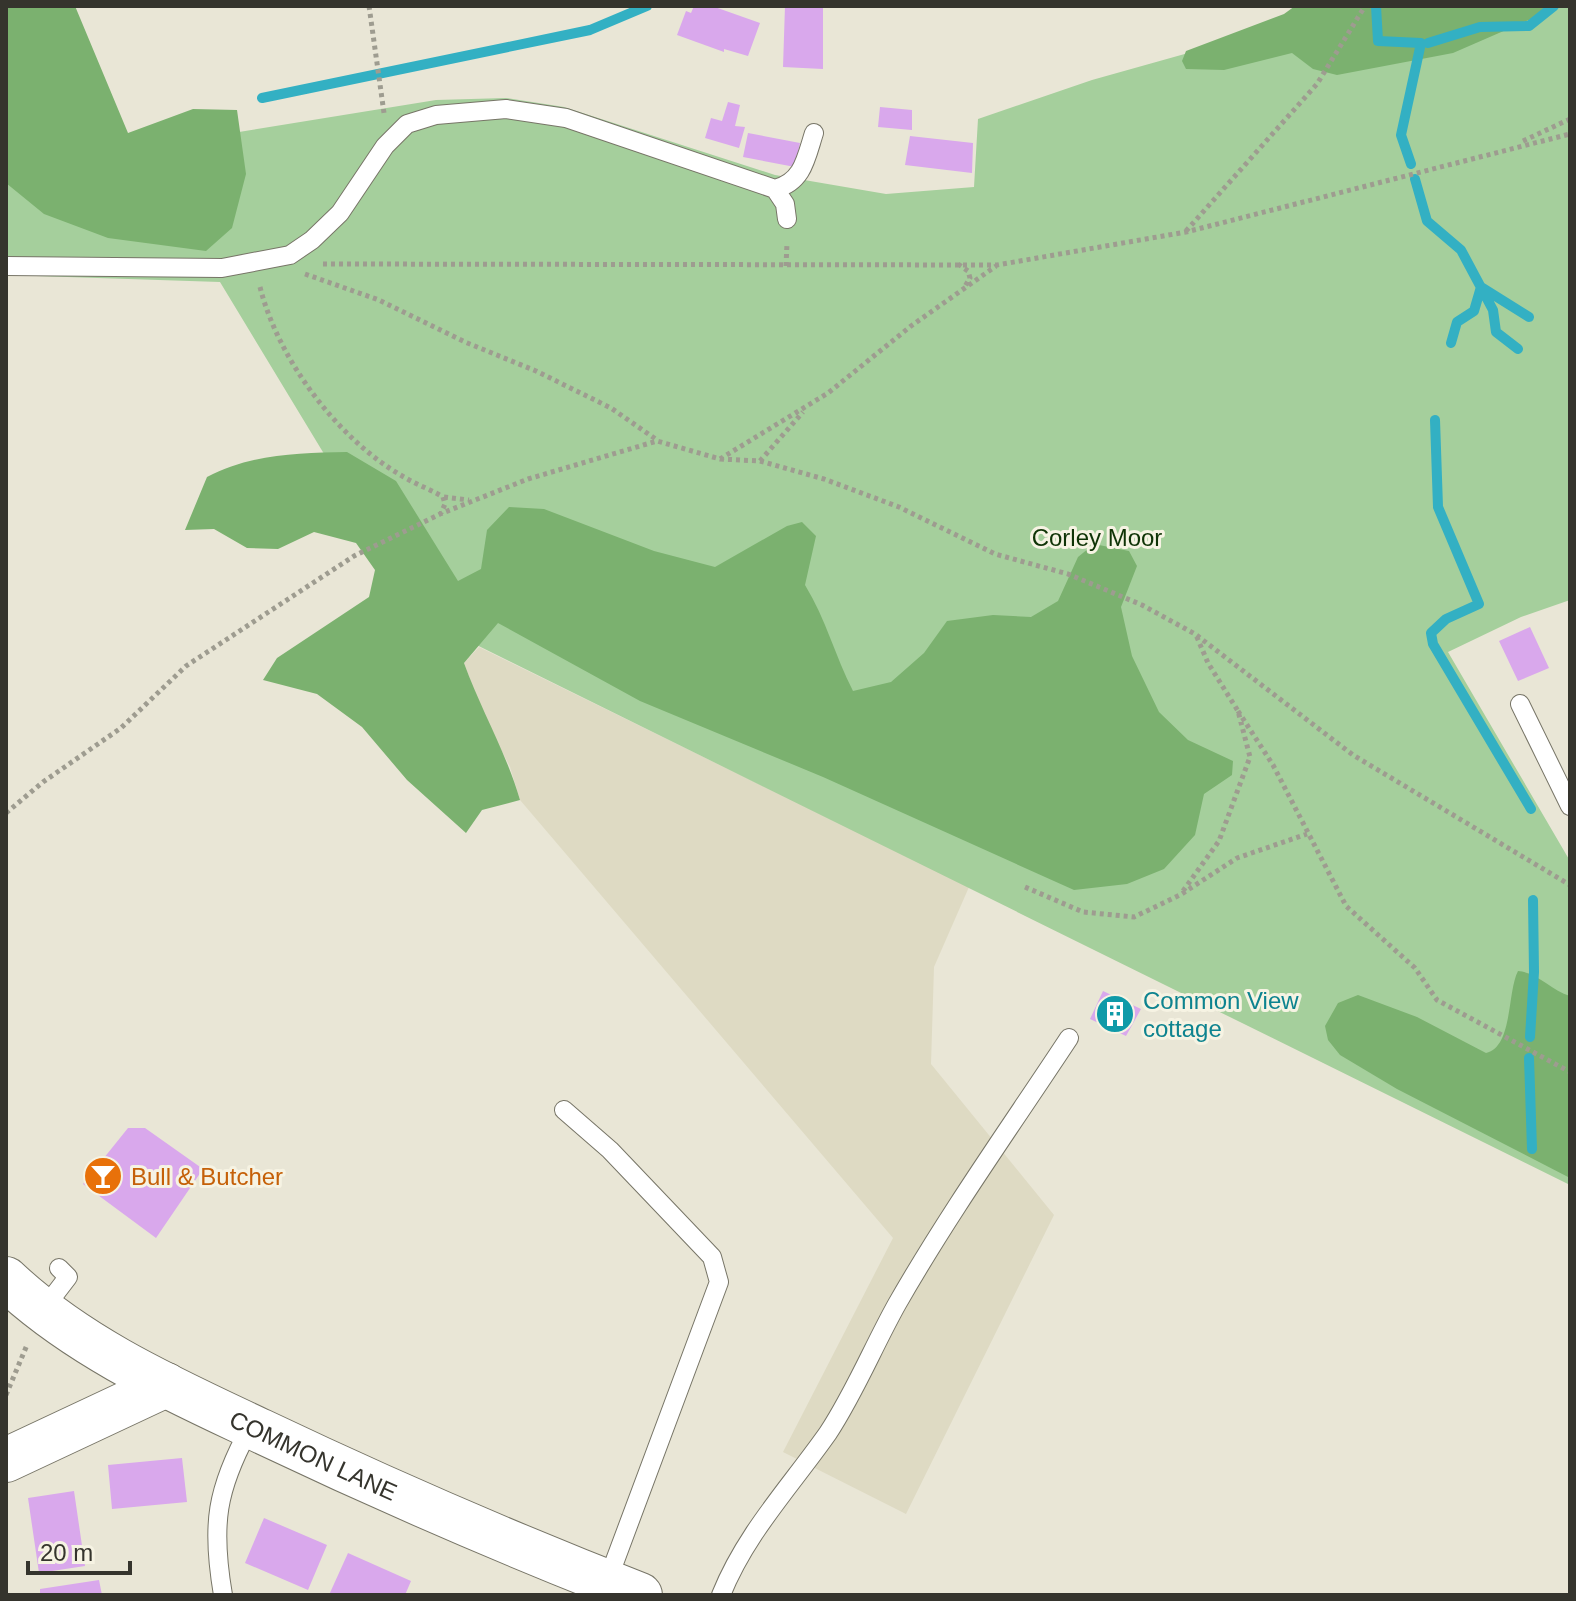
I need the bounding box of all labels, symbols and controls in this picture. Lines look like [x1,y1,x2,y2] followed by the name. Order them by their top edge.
[1032,524,1162,551] park label: Corley Moor
[1143,987,1299,1042] place label: Common View cottage
[1094,993,1136,1035] building icon: Common View cottage
[82,1155,124,1197] bar icon: Bull & Butcher
[131,1163,283,1190] place label: Bull & Butcher
[226,1405,401,1505] street label: COMMON LANE
[28,1525,130,1575] scale bar
[40,1539,93,1566] text: 20 m

